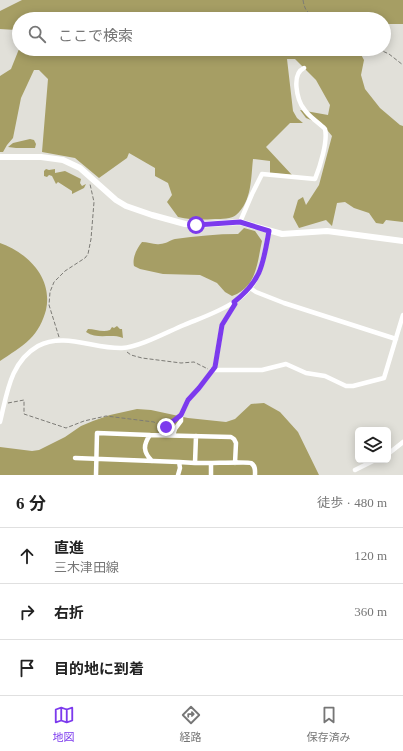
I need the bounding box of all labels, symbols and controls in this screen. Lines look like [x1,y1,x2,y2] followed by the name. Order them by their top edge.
[12,12,391,56] search box
[26,23,48,45] icon: search
[58,28,133,44] text: ここで検索
[187,216,205,234] route start
[157,418,175,436] route end
[355,427,391,463] map controls
[355,427,391,463] button: layers
[16,494,46,513] text: 6 分
[317,495,387,510] text: 徒歩 · 480 m
[54,540,84,556] text: 直進
[16,545,38,567] icon: ahead
[354,548,387,563] text: 120 m
[54,560,119,575] text: 三木津田線
[16,601,38,623] icon: right
[354,604,387,619] text: 360 m
[54,605,84,621] text: 右折
[16,657,38,679] icon: arrive
[54,661,144,677] text: 目的地に到着
[53,704,75,744] tab: 地図
[180,704,202,744] tab: 経路
[307,704,351,744] tab: 保存済み

